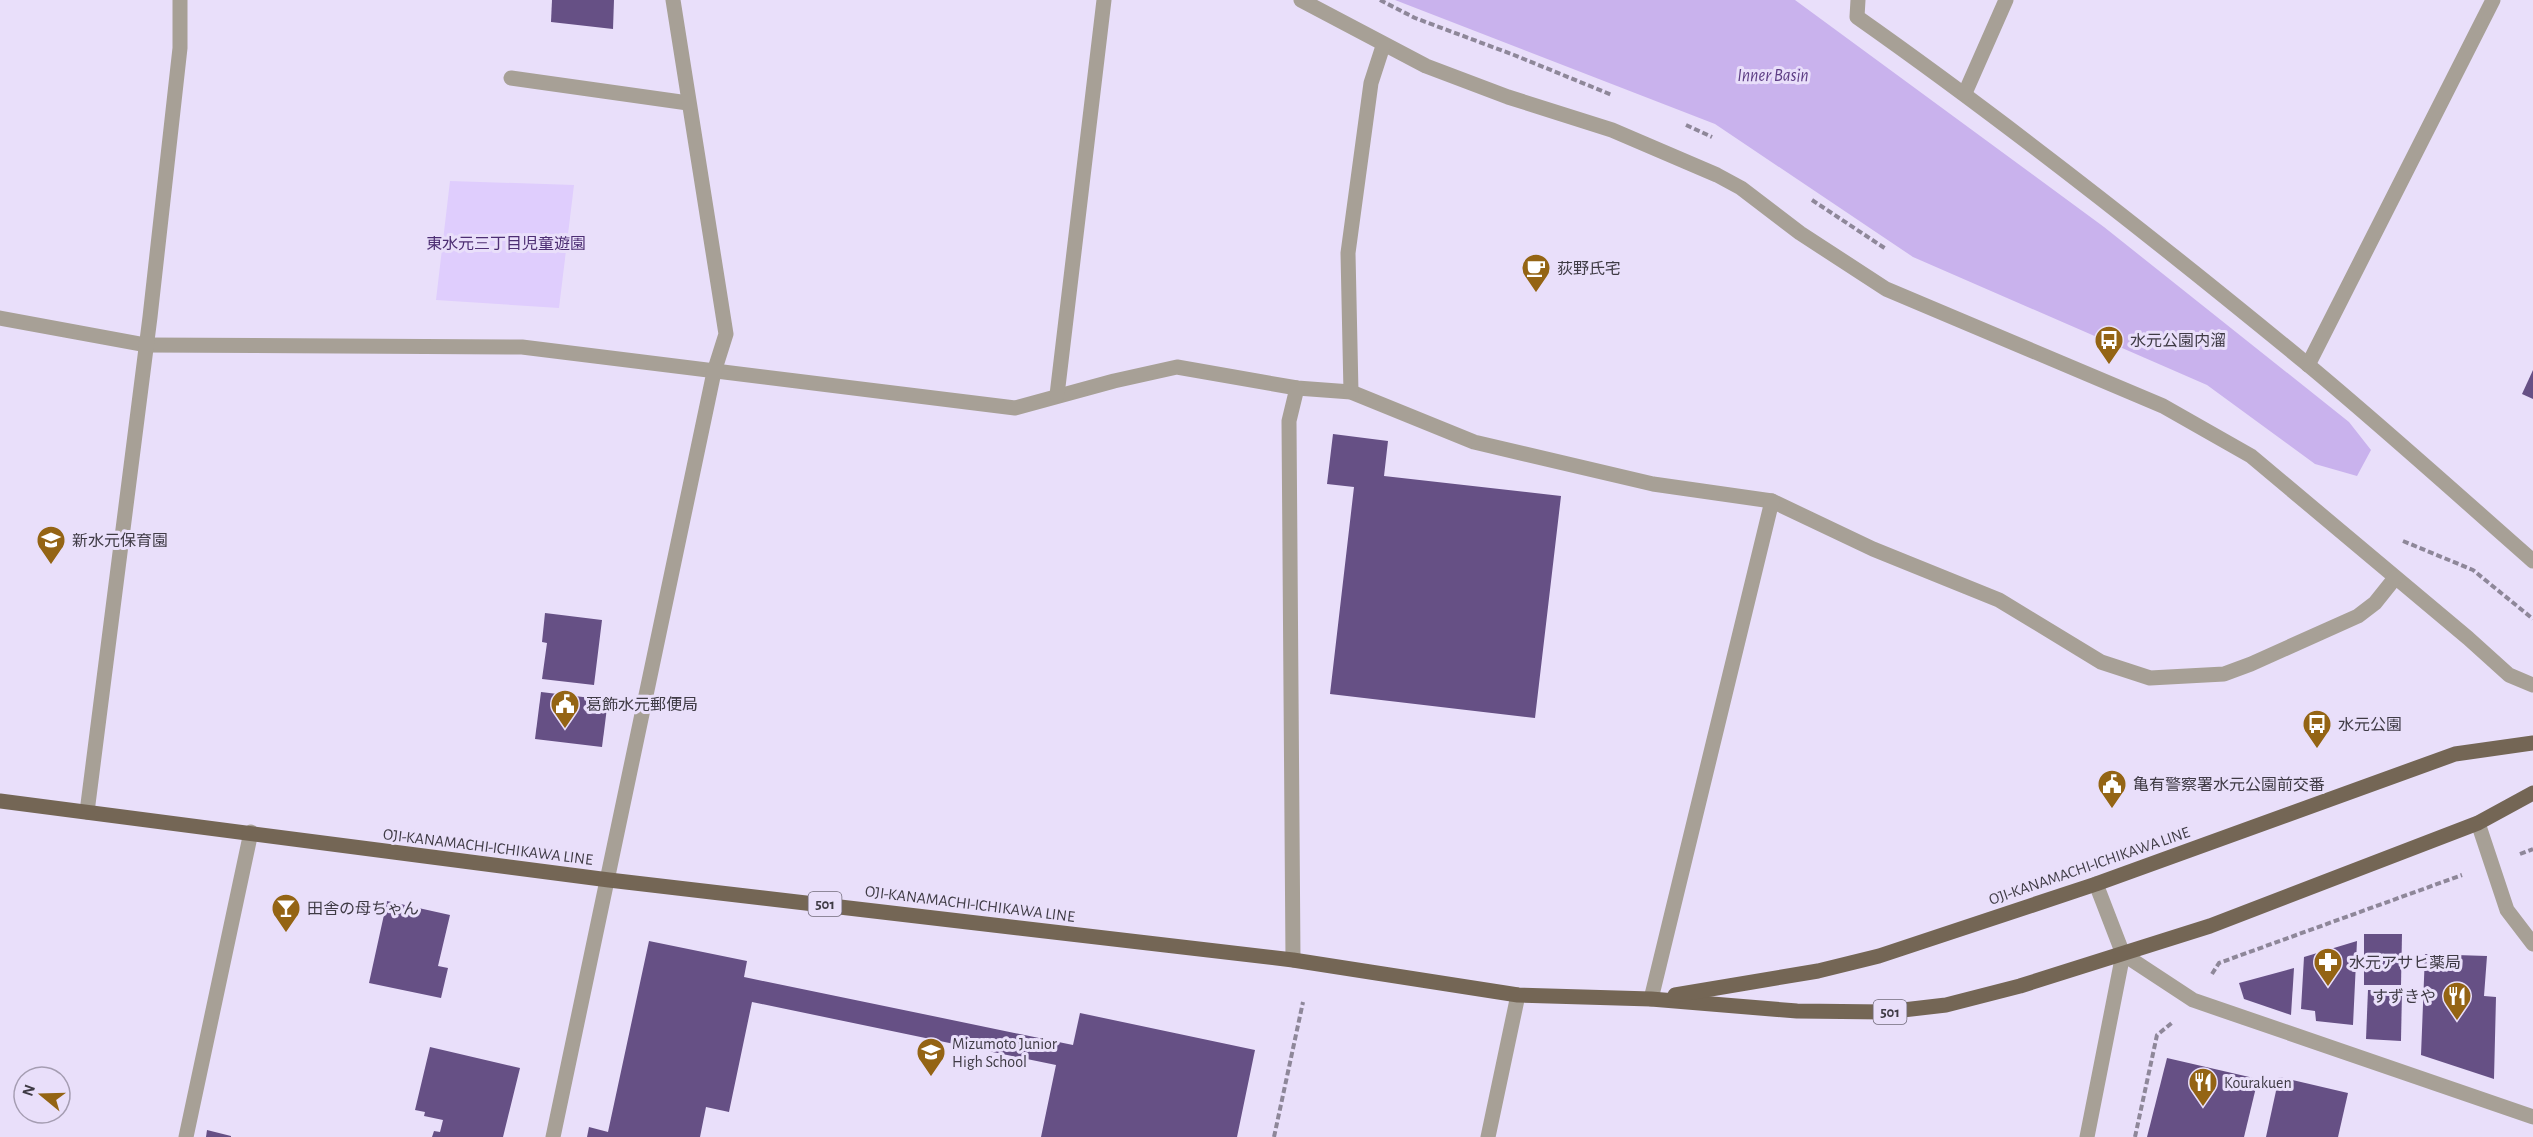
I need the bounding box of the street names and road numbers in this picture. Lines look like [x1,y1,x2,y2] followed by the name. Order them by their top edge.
[1987,824,2192,908] street label: OJI-KANAMACHI-ICHIKAWA LINE
[382,826,594,868] street label: OJI-KANAMACHI-ICHIKAWA LINE
[864,883,1076,925] street label: OJI-KANAMACHI-ICHIKAWA LINE
[808,892,842,916] road number: 501
[1874,1000,1906,1024] road number: 501

